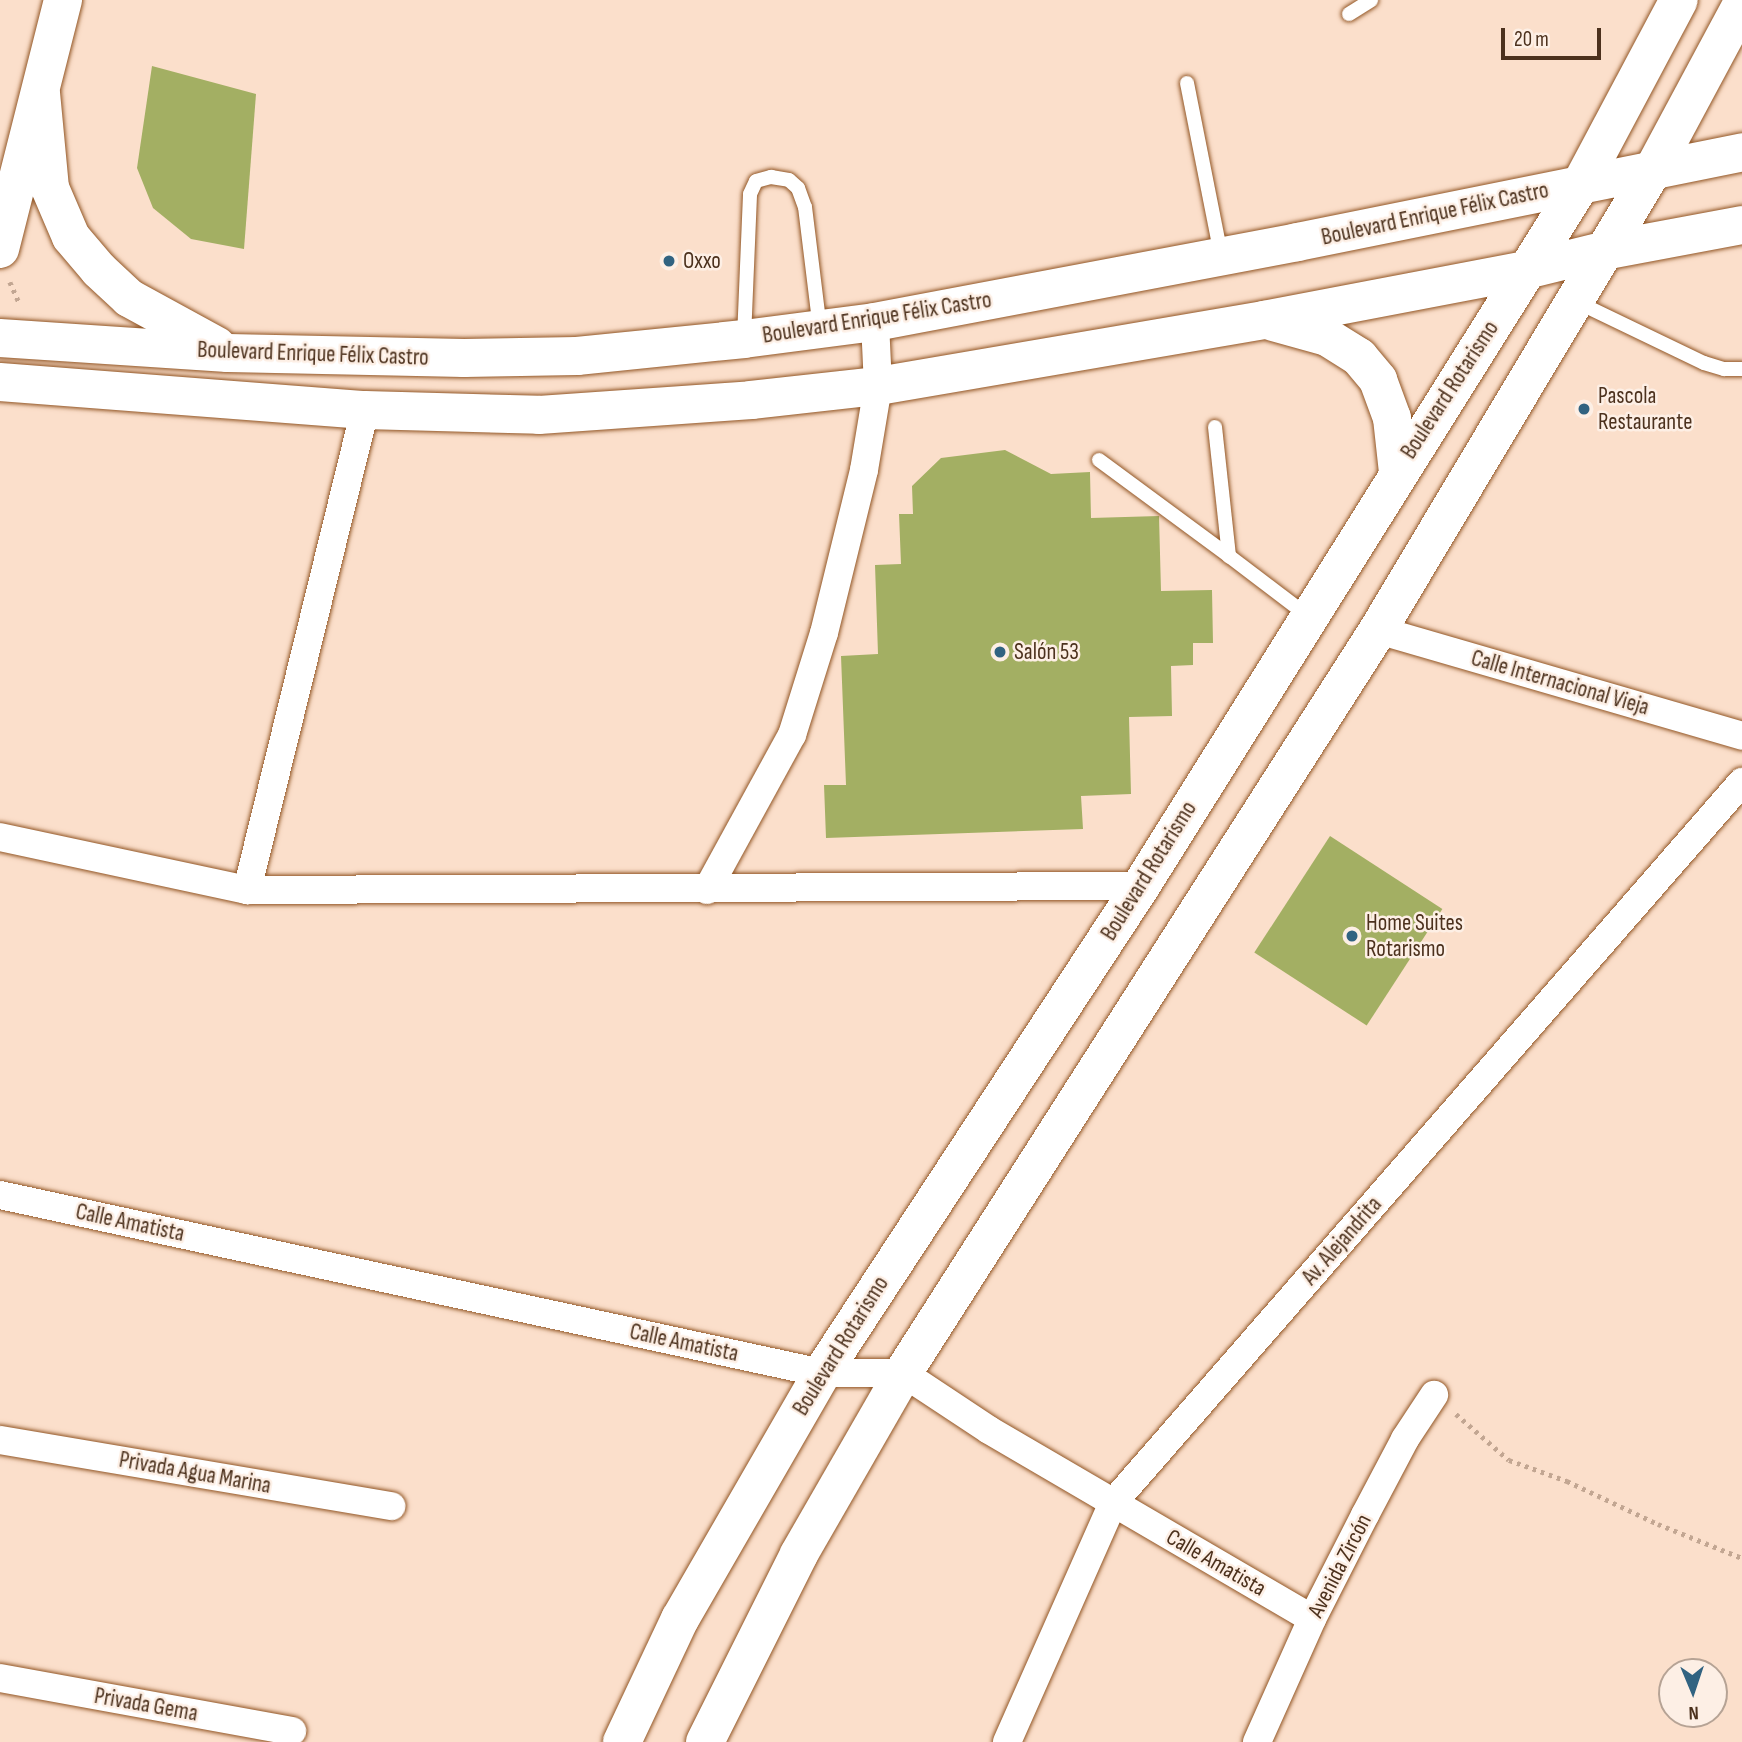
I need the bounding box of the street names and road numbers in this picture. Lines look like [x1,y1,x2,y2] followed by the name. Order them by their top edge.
[1319,176,1551,252] street label: Boulevard Enrique Félix Castro
[760,286,994,350] street label: Boulevard Enrique Félix Castro
[1395,316,1505,464] street label: Boulevard Rotarismo
[197,336,429,372] street label: Boulevard Enrique Félix Castro
[1468,644,1652,722] street label: Calle Internacional Vieja
[1095,796,1203,946] street label: Boulevard Rotarismo
[1296,1191,1388,1291] street label: Av. Alejandrita
[73,1198,187,1248] street label: Calle Amatista
[787,1271,895,1421] street label: Boulevard Rotarismo
[627,1318,741,1368] street label: Calle Amatista
[117,1446,273,1500] street label: Privada Agua Marina
[1302,1510,1378,1622] street label: Avenida Zircón
[1161,1523,1271,1603] street label: Calle Amatista
[92,1682,200,1728] street label: Privada Gema

